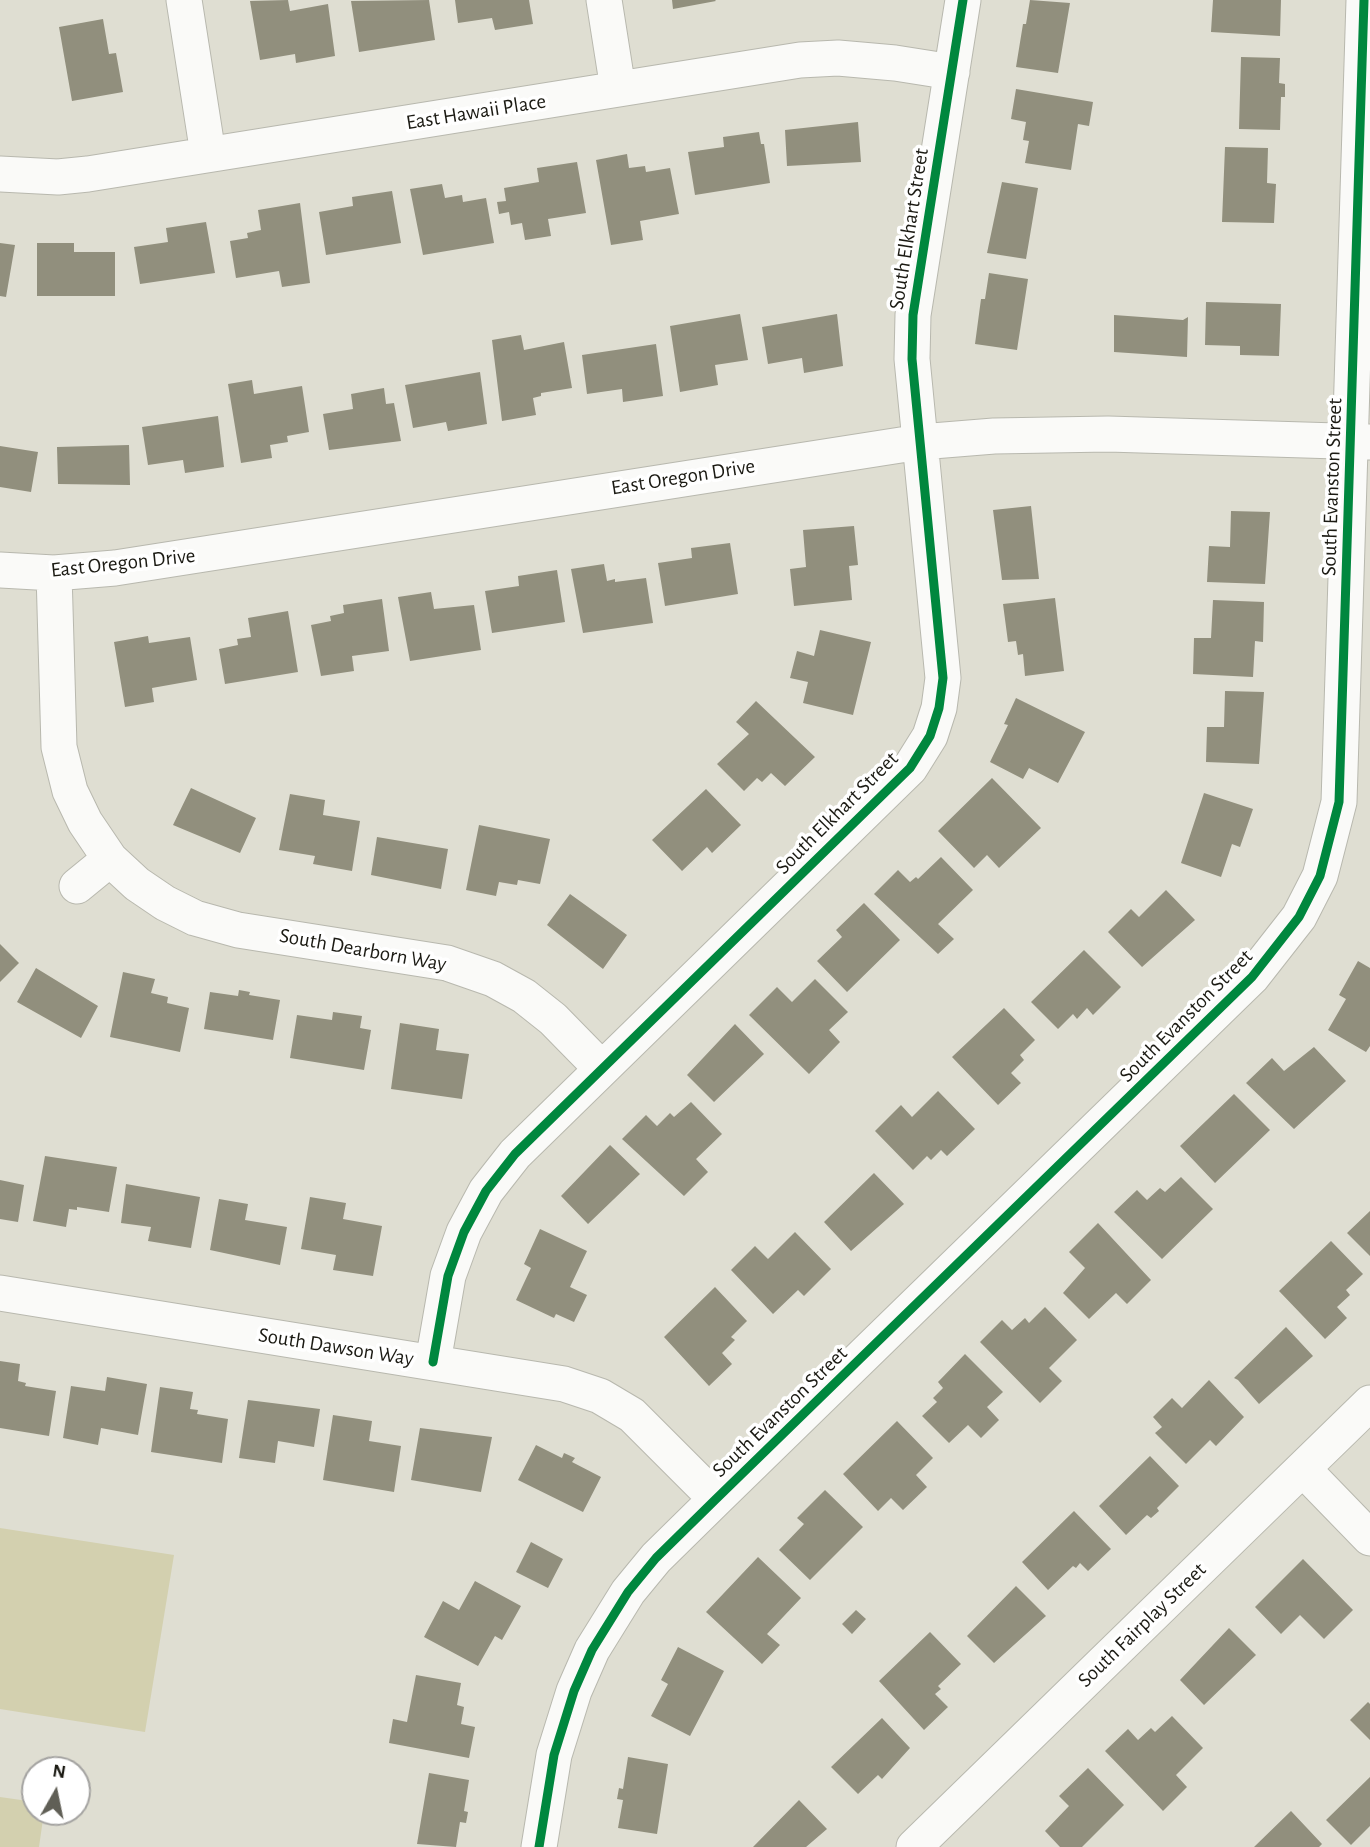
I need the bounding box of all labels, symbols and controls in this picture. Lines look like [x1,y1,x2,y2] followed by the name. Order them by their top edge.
[404,88,548,136] street label: East Hawaii Place
[884,146,934,312] street label: South Elkhart Street
[1316,398,1348,576] street label: South Evanston Street
[609,453,757,501] street label: East Oregon Drive
[49,543,197,583] street label: East Oregon Drive
[770,746,904,880] street label: South Elkhart Street
[278,923,448,977] street label: South Dearborn Way
[1114,944,1258,1088] street label: South Evanston Street
[257,1322,415,1372] street label: South Dawson Way
[707,1341,853,1483] street label: South Evanston Street
[1073,1557,1211,1693] street label: South Fairplay Street
[21,1756,91,1826] north arrow
[51,1761,67,1782] text: N

